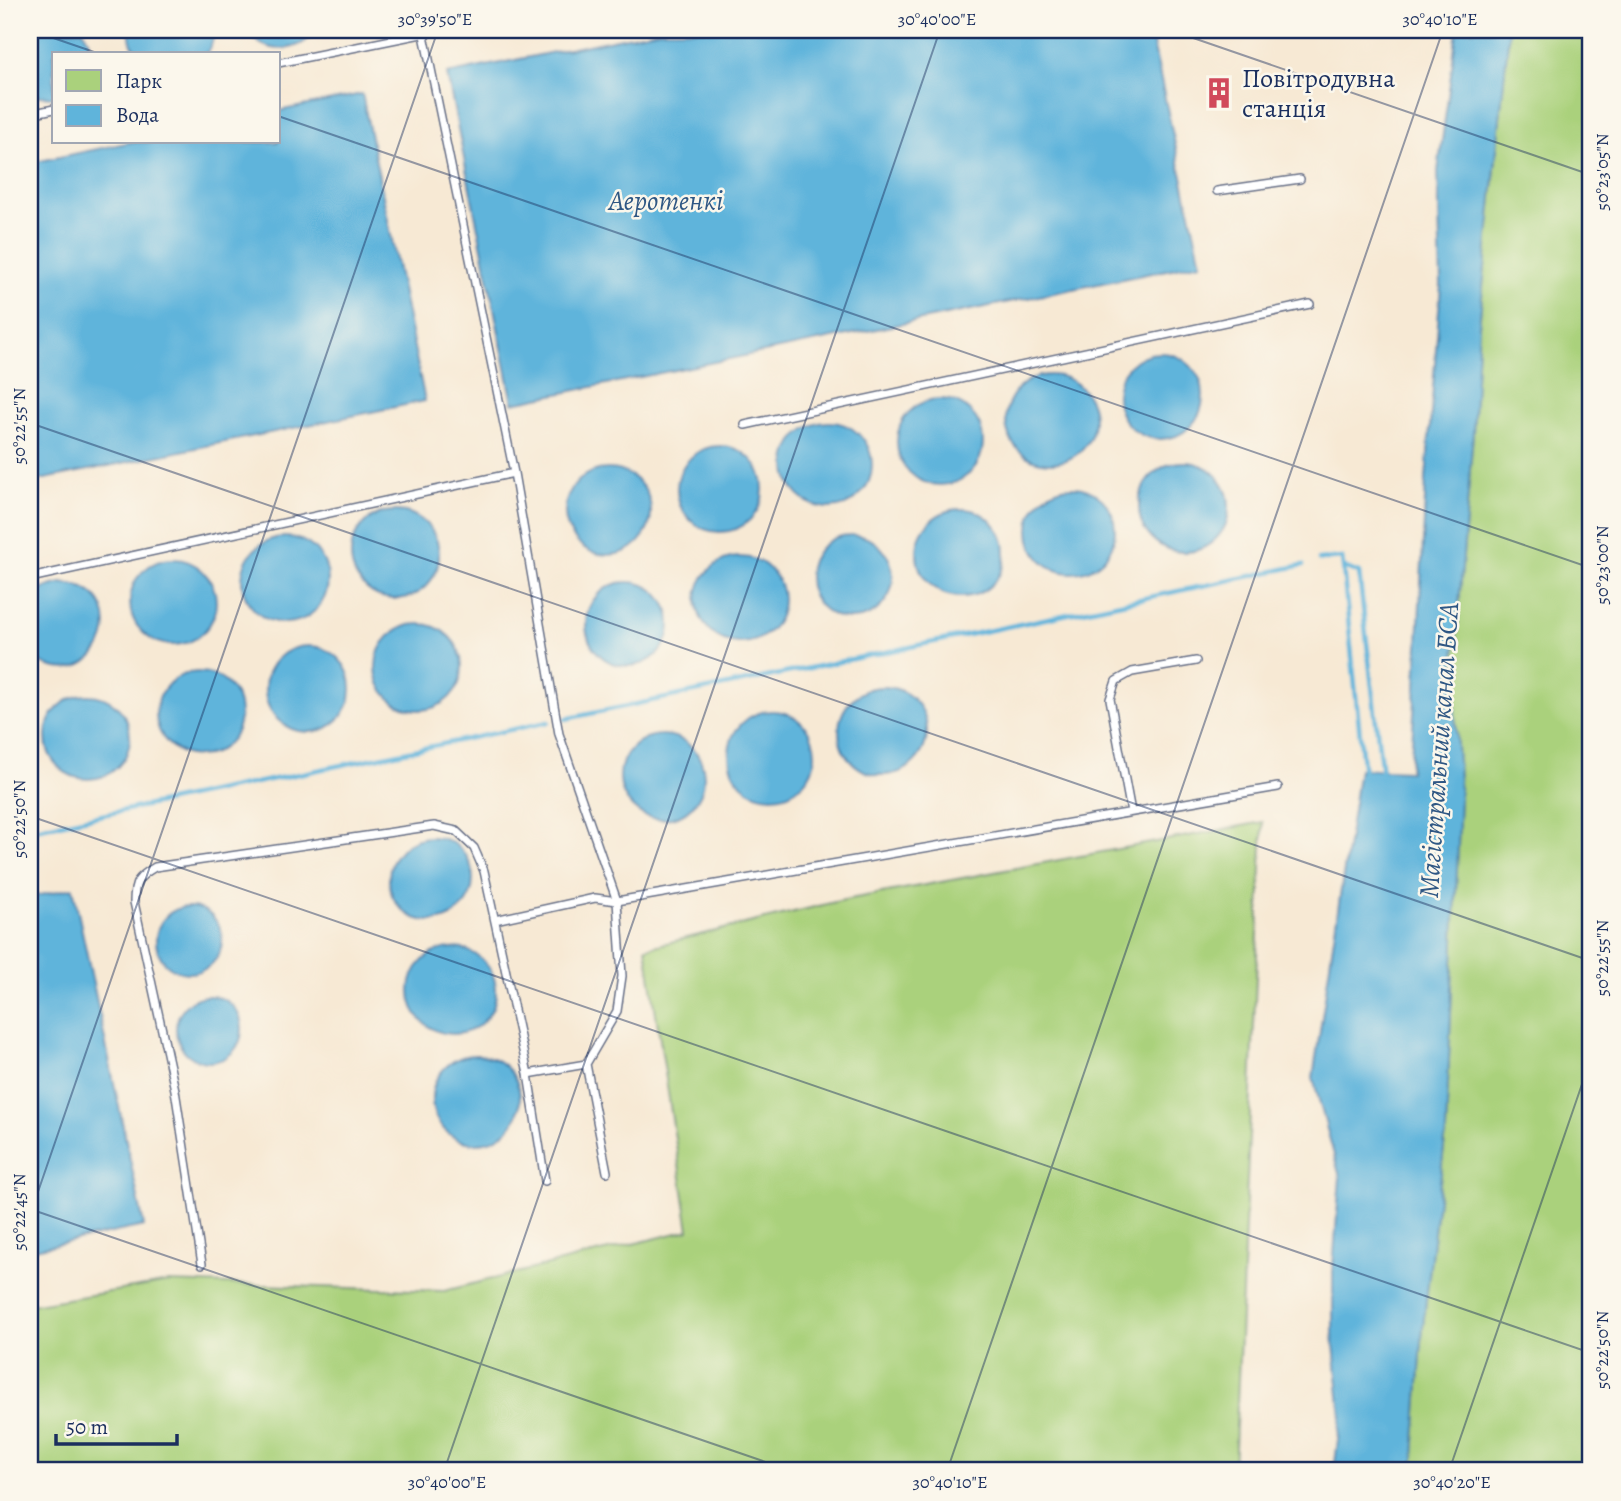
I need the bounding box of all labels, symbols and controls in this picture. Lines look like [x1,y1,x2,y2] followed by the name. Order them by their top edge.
[398,7,472,31] text: 30°39'50"E
[898,7,976,31] text: 30°40'00"E
[1402,7,1478,31] text: 30°40'10"E
[52,52,280,144] legend
[1242,61,1395,126] place label: Повітродувна станція
[116,67,162,95] text: Парк
[1202,76,1236,110] building icon: Повітродувна станція
[116,101,159,129] text: Вода
[1590,133,1614,211] text: 50°23'05"N
[607,182,723,220] water label: Аеротенкі
[7,388,31,464] text: 50°22'55"N
[1590,525,1614,605] text: 50°23'00"N
[1410,601,1468,899] water label: Магістральний канал БСА
[7,780,31,858] text: 50°22'50"N
[1590,920,1614,996] text: 50°22'55"N
[7,1173,31,1251] text: 50°22'45"N
[1590,1311,1614,1389] text: 50°22'50"N
[56,1403,177,1447] scale bar
[66,1413,108,1441] text: 50 m
[408,1470,486,1494] text: 30°40'00"E
[912,1470,988,1494] text: 30°40'10"E
[1413,1470,1491,1494] text: 30°40'20"E

